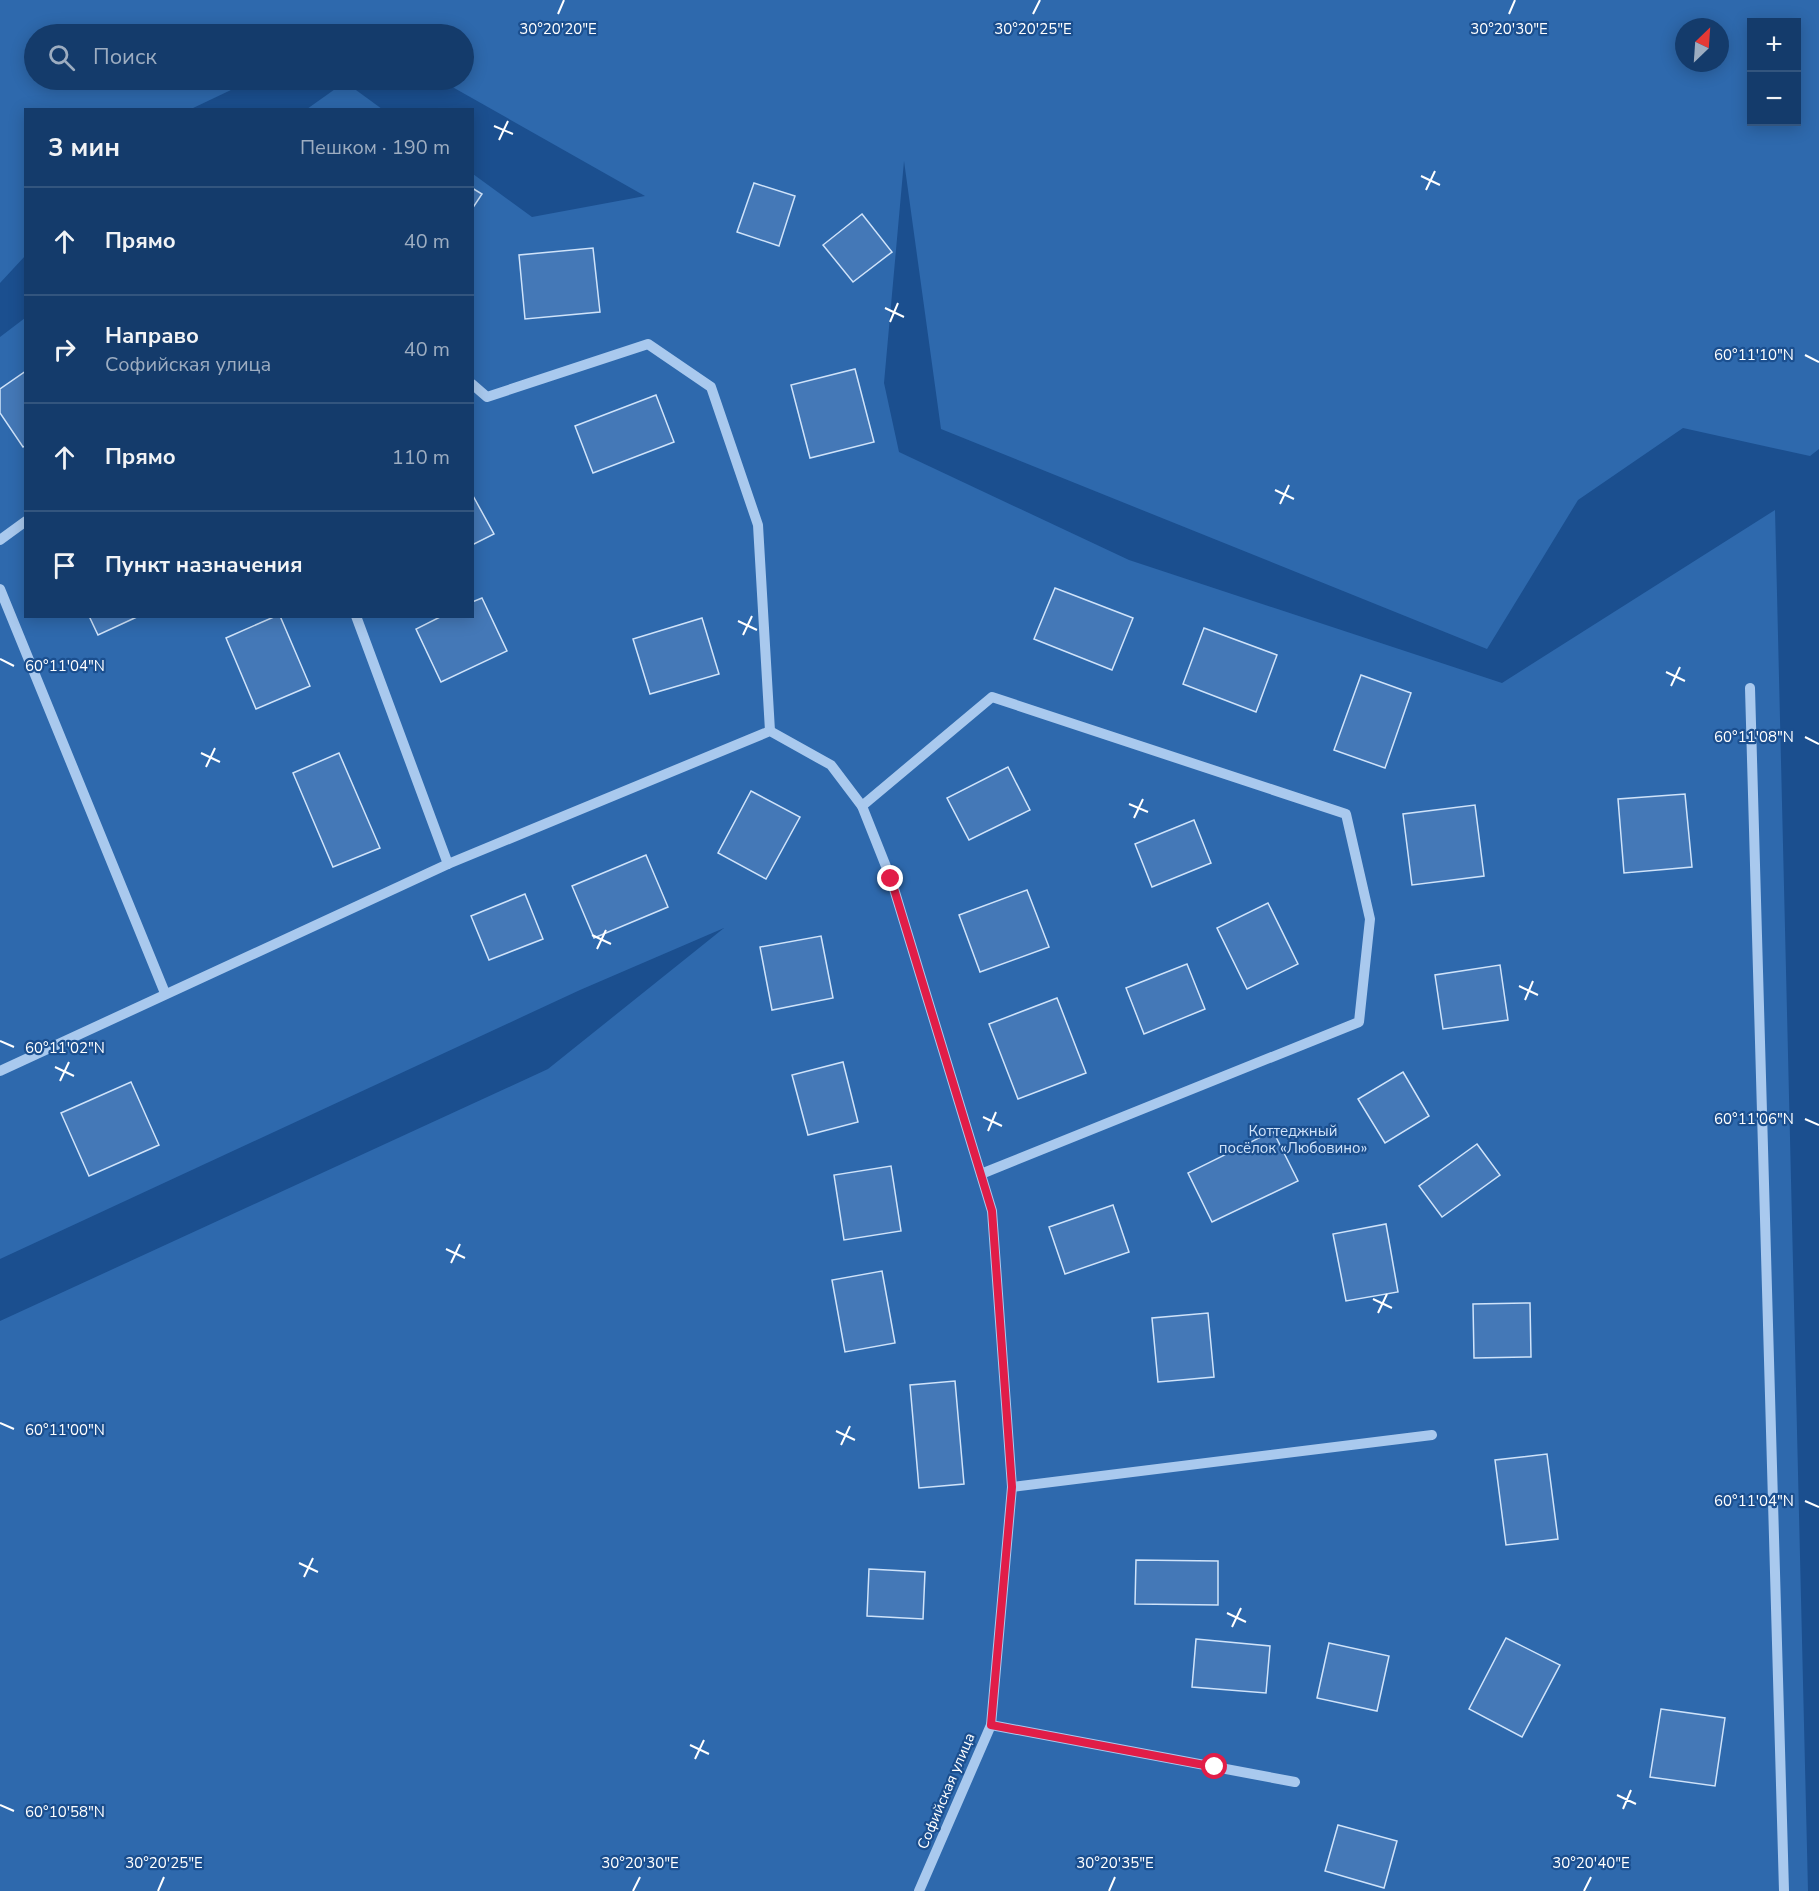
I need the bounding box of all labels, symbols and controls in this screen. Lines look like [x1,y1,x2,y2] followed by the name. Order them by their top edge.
[1675,18,1729,72] north arrow
[1747,18,1801,126] map controls
[1747,18,1801,72] button: +
[519,19,597,39] text: 30°20'20"E
[994,19,1072,39] text: 30°20'25"E
[1470,19,1548,39] text: 30°20'30"E
[24,24,474,90] search box
[45,41,78,74] icon: search
[93,42,157,72] text: Поиск
[1747,72,1801,126] button: −
[48,130,120,165] text: 3 мин
[300,134,450,161] text: Пешком · 190 m
[48,225,81,258] icon: ahead
[105,226,176,256] text: Прямо
[404,228,450,255] text: 40 m
[105,321,199,351] text: Направо
[48,333,81,366] icon: right
[404,336,450,363] text: 40 m
[1714,345,1794,365] text: 60°11'10"N
[105,351,271,378] text: Софийская улица
[48,441,81,474] icon: ahead
[105,442,176,472] text: Прямо
[392,444,450,471] text: 110 m
[48,549,81,582] icon: arrive
[105,550,303,580] text: Пункт назначения
[25,656,105,676] text: 60°11'04"N
[1714,727,1794,747] text: 60°11'08"N
[877,865,903,891] route end
[25,1038,105,1058] text: 60°11'02"N
[1714,1109,1794,1129] text: 60°11'06"N
[1219,1121,1367,1158] park label: Коттеджный посёлок «Любовино»
[25,1420,105,1440] text: 60°11'00"N
[1714,1491,1794,1511] text: 60°11'04"N
[912,1730,980,1852] street label: Софийская улица
[1201,1753,1227,1779] route start
[25,1802,105,1822] text: 60°10'58"N
[125,1853,203,1873] text: 30°20'25"E
[601,1853,679,1873] text: 30°20'30"E
[1076,1853,1154,1873] text: 30°20'35"E
[1552,1853,1630,1873] text: 30°20'40"E

